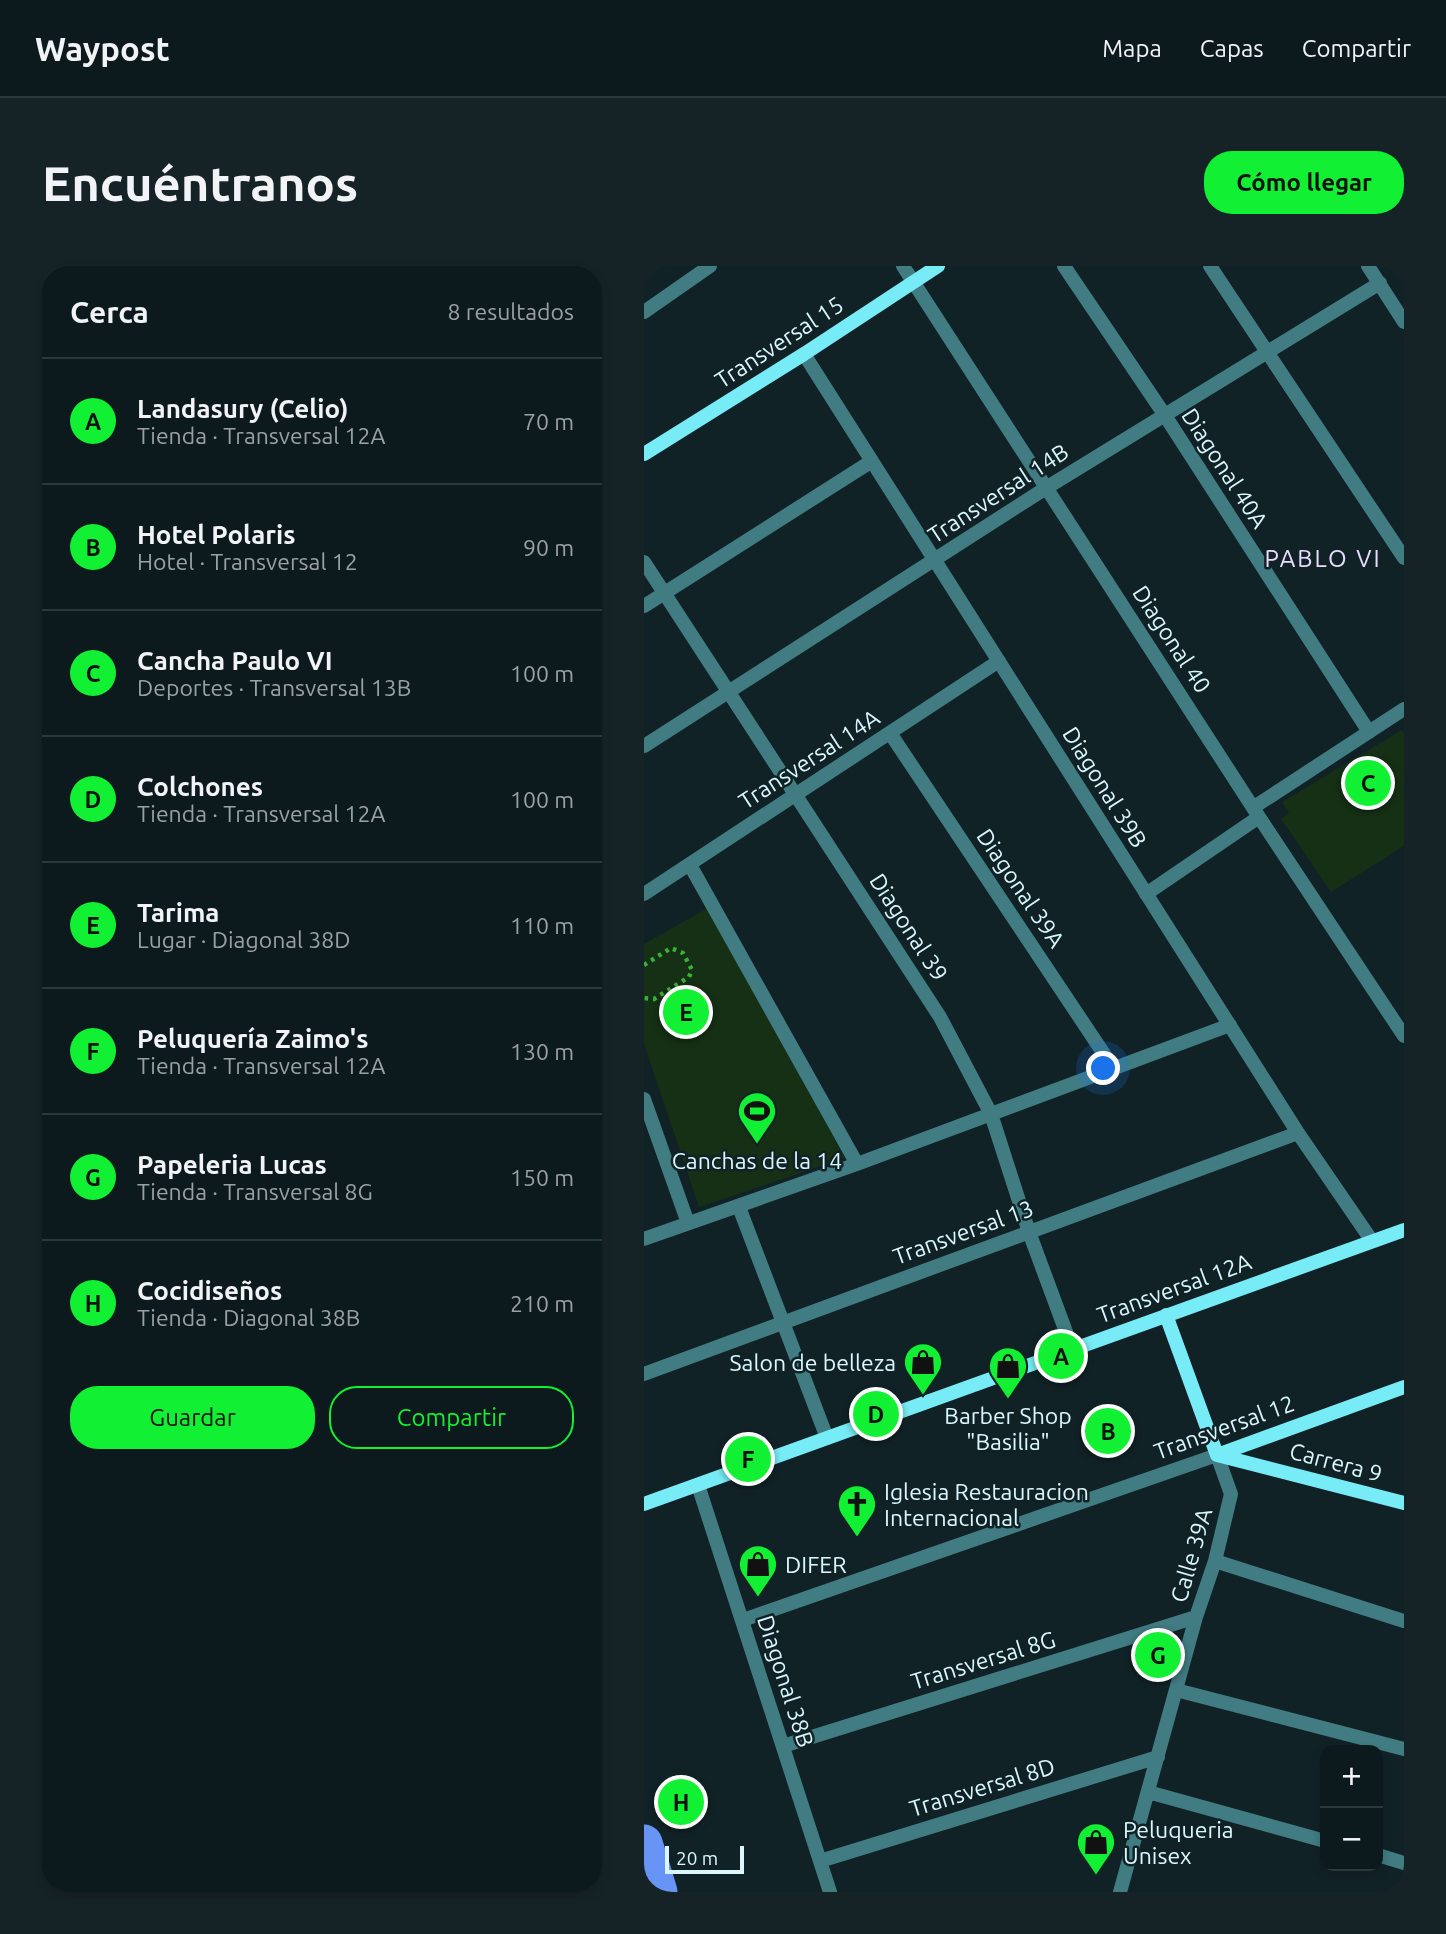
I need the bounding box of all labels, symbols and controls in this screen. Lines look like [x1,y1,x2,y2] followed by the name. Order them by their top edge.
[35,30,170,67] text: Waypost
[1102,35,1162,62] text: Mapa
[1200,35,1264,62] text: Capas
[1302,35,1411,62] text: Compartir
[1204,151,1404,214] button: Cómo llegar
[42,155,358,210] text: Encuéntranos
[710,291,848,393] street label: Transversal 15
[70,295,149,329] text: Cerca
[448,299,574,324] text: 8 resultados
[137,394,348,423] text: Landasury (Celio)
[1177,404,1273,532] street label: Diagonal 40A
[85,409,101,434] text: A
[523,409,574,434] text: 70 m
[137,423,385,448] text: Tienda · Transversal 12A
[923,438,1073,548] street label: Transversal 14B
[137,520,296,549] text: Hotel Polaris
[85,535,101,560] text: B
[523,535,574,560] text: 90 m
[1264,545,1382,572] district label: PABLO VI
[137,549,358,574] text: Hotel · Transversal 12
[1128,581,1216,697] street label: Diagonal 40
[137,646,332,675] text: Cancha Paulo VI
[86,661,100,686] text: C
[510,661,574,686] text: 100 m
[137,675,411,700] text: Deportes · Transversal 13B
[734,704,884,814] street label: Transversal 14A
[1058,722,1152,852] street label: Diagonal 39B
[1345,757,1391,809] pin: C
[137,772,263,801] text: Colchones
[85,787,101,812] text: D
[510,787,574,812] text: 100 m
[137,801,385,826] text: Tienda · Transversal 12A
[972,824,1070,952] street label: Diagonal 39A
[865,869,953,985] street label: Diagonal 39
[137,898,219,927] text: Tarima
[86,913,100,938] text: E
[510,913,574,938] text: 110 m
[137,927,351,952] text: Lugar · Diagonal 38D
[663,986,709,1038] pin: E
[137,1024,368,1053] text: Peluquería Zaimo's
[87,1039,99,1064] text: F
[510,1039,574,1064] text: 130 m
[1086,1051,1120,1085] your location
[137,1053,385,1078] text: Tienda · Transversal 12A
[736,1090,778,1145] sports icon: Canchas de la 14
[672,1148,842,1173] place label: Canchas de la 14
[137,1150,327,1179] text: Papeleria Lucas
[85,1165,101,1190] text: G
[510,1165,574,1190] text: 150 m
[137,1179,373,1204] text: Tienda · Transversal 8G
[890,1195,1036,1269] street label: Transversal 13
[1093,1248,1255,1327] street label: Transversal 12A
[137,1276,282,1305] text: Cocidiseños
[85,1291,101,1316] text: H
[510,1291,574,1316] text: 210 m
[137,1305,360,1330] text: Tienda · Diagonal 38B
[1038,1330,1084,1382] pin: A
[902,1341,944,1396] shop icon: Salon de belleza
[987,1345,1029,1400] shop icon: Barber Shop "Basilia"
[730,1350,896,1375] place label: Salon de belleza
[70,1386,315,1449] button: Guardar
[329,1386,574,1449] button: Compartir
[853,1388,899,1440] pin: D
[1151,1390,1297,1464] street label: Transversal 12
[944,1403,1072,1454] place label: Barber Shop "Basilia"
[1085,1405,1131,1457] pin: B
[725,1433,771,1485] pin: F
[1287,1438,1385,1486] street label: Carrera 9
[884,1479,1089,1530] place label: Iglesia Restauracion Internacional
[836,1483,878,1538] church icon: Iglesia Restauracion Internacional
[1166,1505,1216,1605] street label: Calle 39A
[737,1543,779,1598] shop icon: DIFER
[785,1552,846,1577] place label: DIFER
[753,1612,819,1750] street label: Diagonal 38B
[908,1626,1058,1694] street label: Transversal 8G
[1135,1629,1181,1681] pin: G
[1320,1745,1383,1871] map controls
[1320,1745,1383,1808] button: +
[906,1753,1058,1821] street label: Transversal 8D
[658,1776,704,1828] pin: H
[1320,1808,1383,1871] button: −
[1123,1817,1234,1868] place label: Peluqueria Unisex
[1075,1821,1117,1876] shop icon: Peluqueria Unisex
[665,1843,744,1875] scale bar
[676,1847,718,1869] text: 20 m

